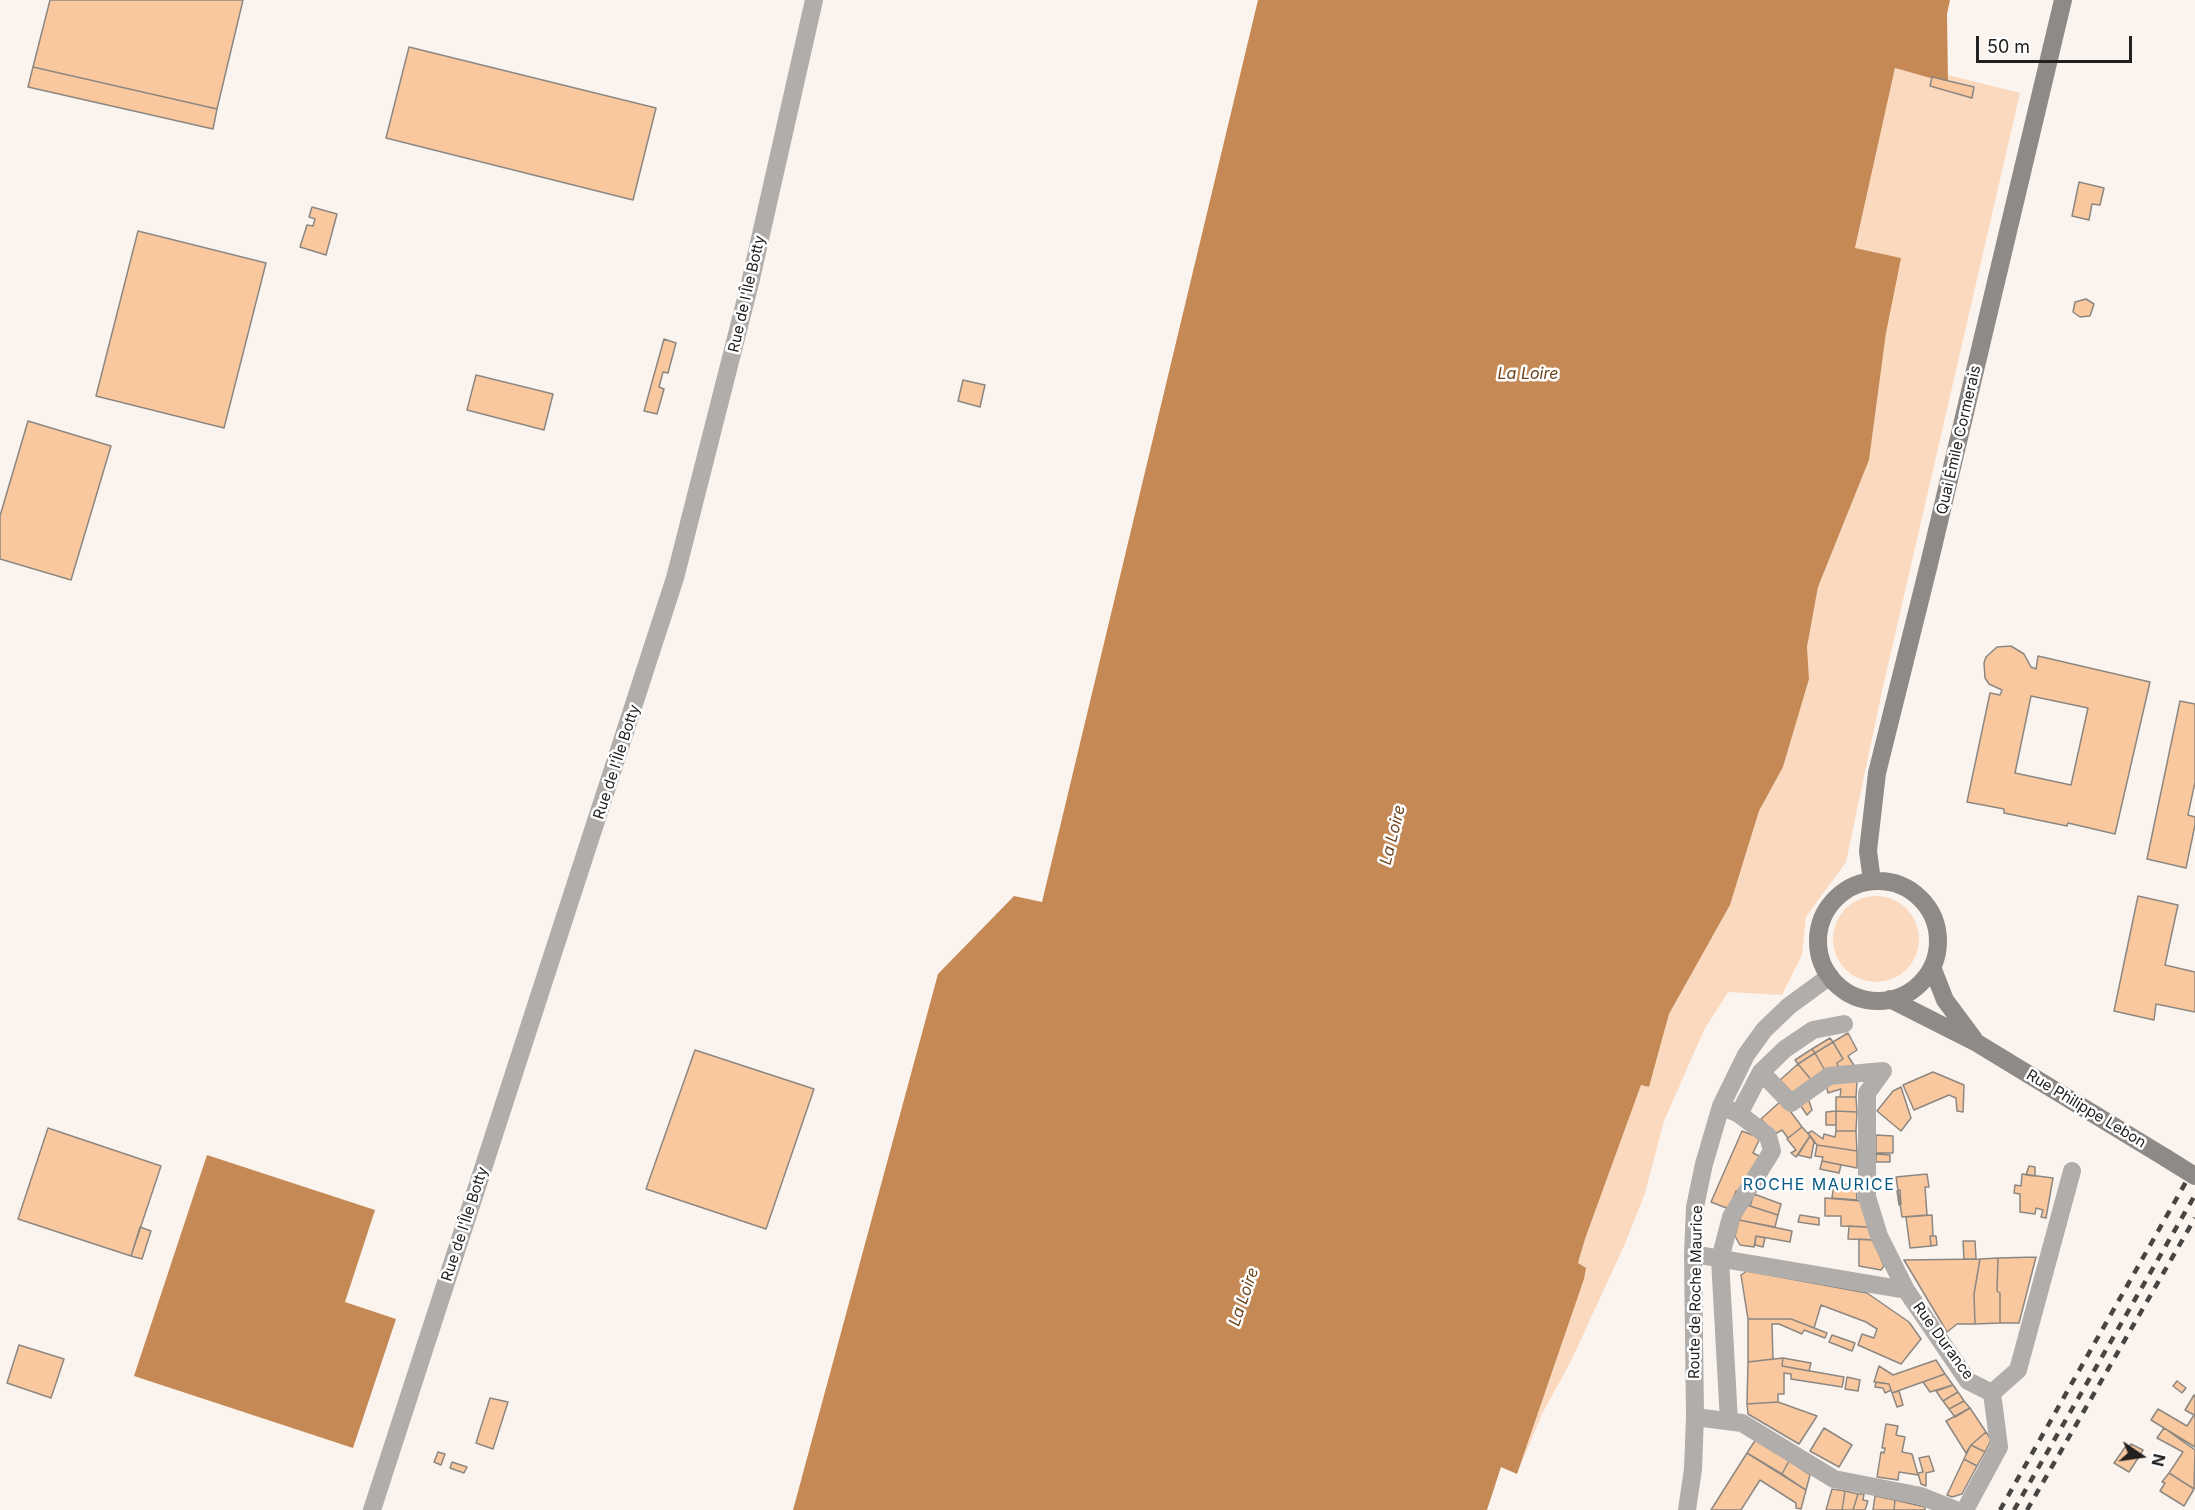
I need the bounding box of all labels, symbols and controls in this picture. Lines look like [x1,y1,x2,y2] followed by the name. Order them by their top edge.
[1979,24,2135,62] scale bar
[1987,36,2030,57] text: 50 m
[725,234,769,354] street label: Rue de l'Île Botty
[1498,364,1558,384] water label: La Loire
[1933,364,1985,516] street label: Quai Émile Cormerais
[590,702,644,822] street label: Rue de l'Île Botty
[1376,803,1410,867] water label: La Loire
[2023,1066,2149,1152] street label: Rue Philippe Lebon
[438,1164,492,1284] street label: Rue de l'Île Botty
[1743,1175,1895,1195] district label: ROCHE MAURICE
[1685,1205,1707,1379] street label: Route de Roche Maurice
[1225,1265,1263,1329] water label: La Loire
[1909,1299,1977,1383] street label: Rue Durance
[2111,1426,2171,1486] north arrow
[2147,1452,2170,1468] text: N

